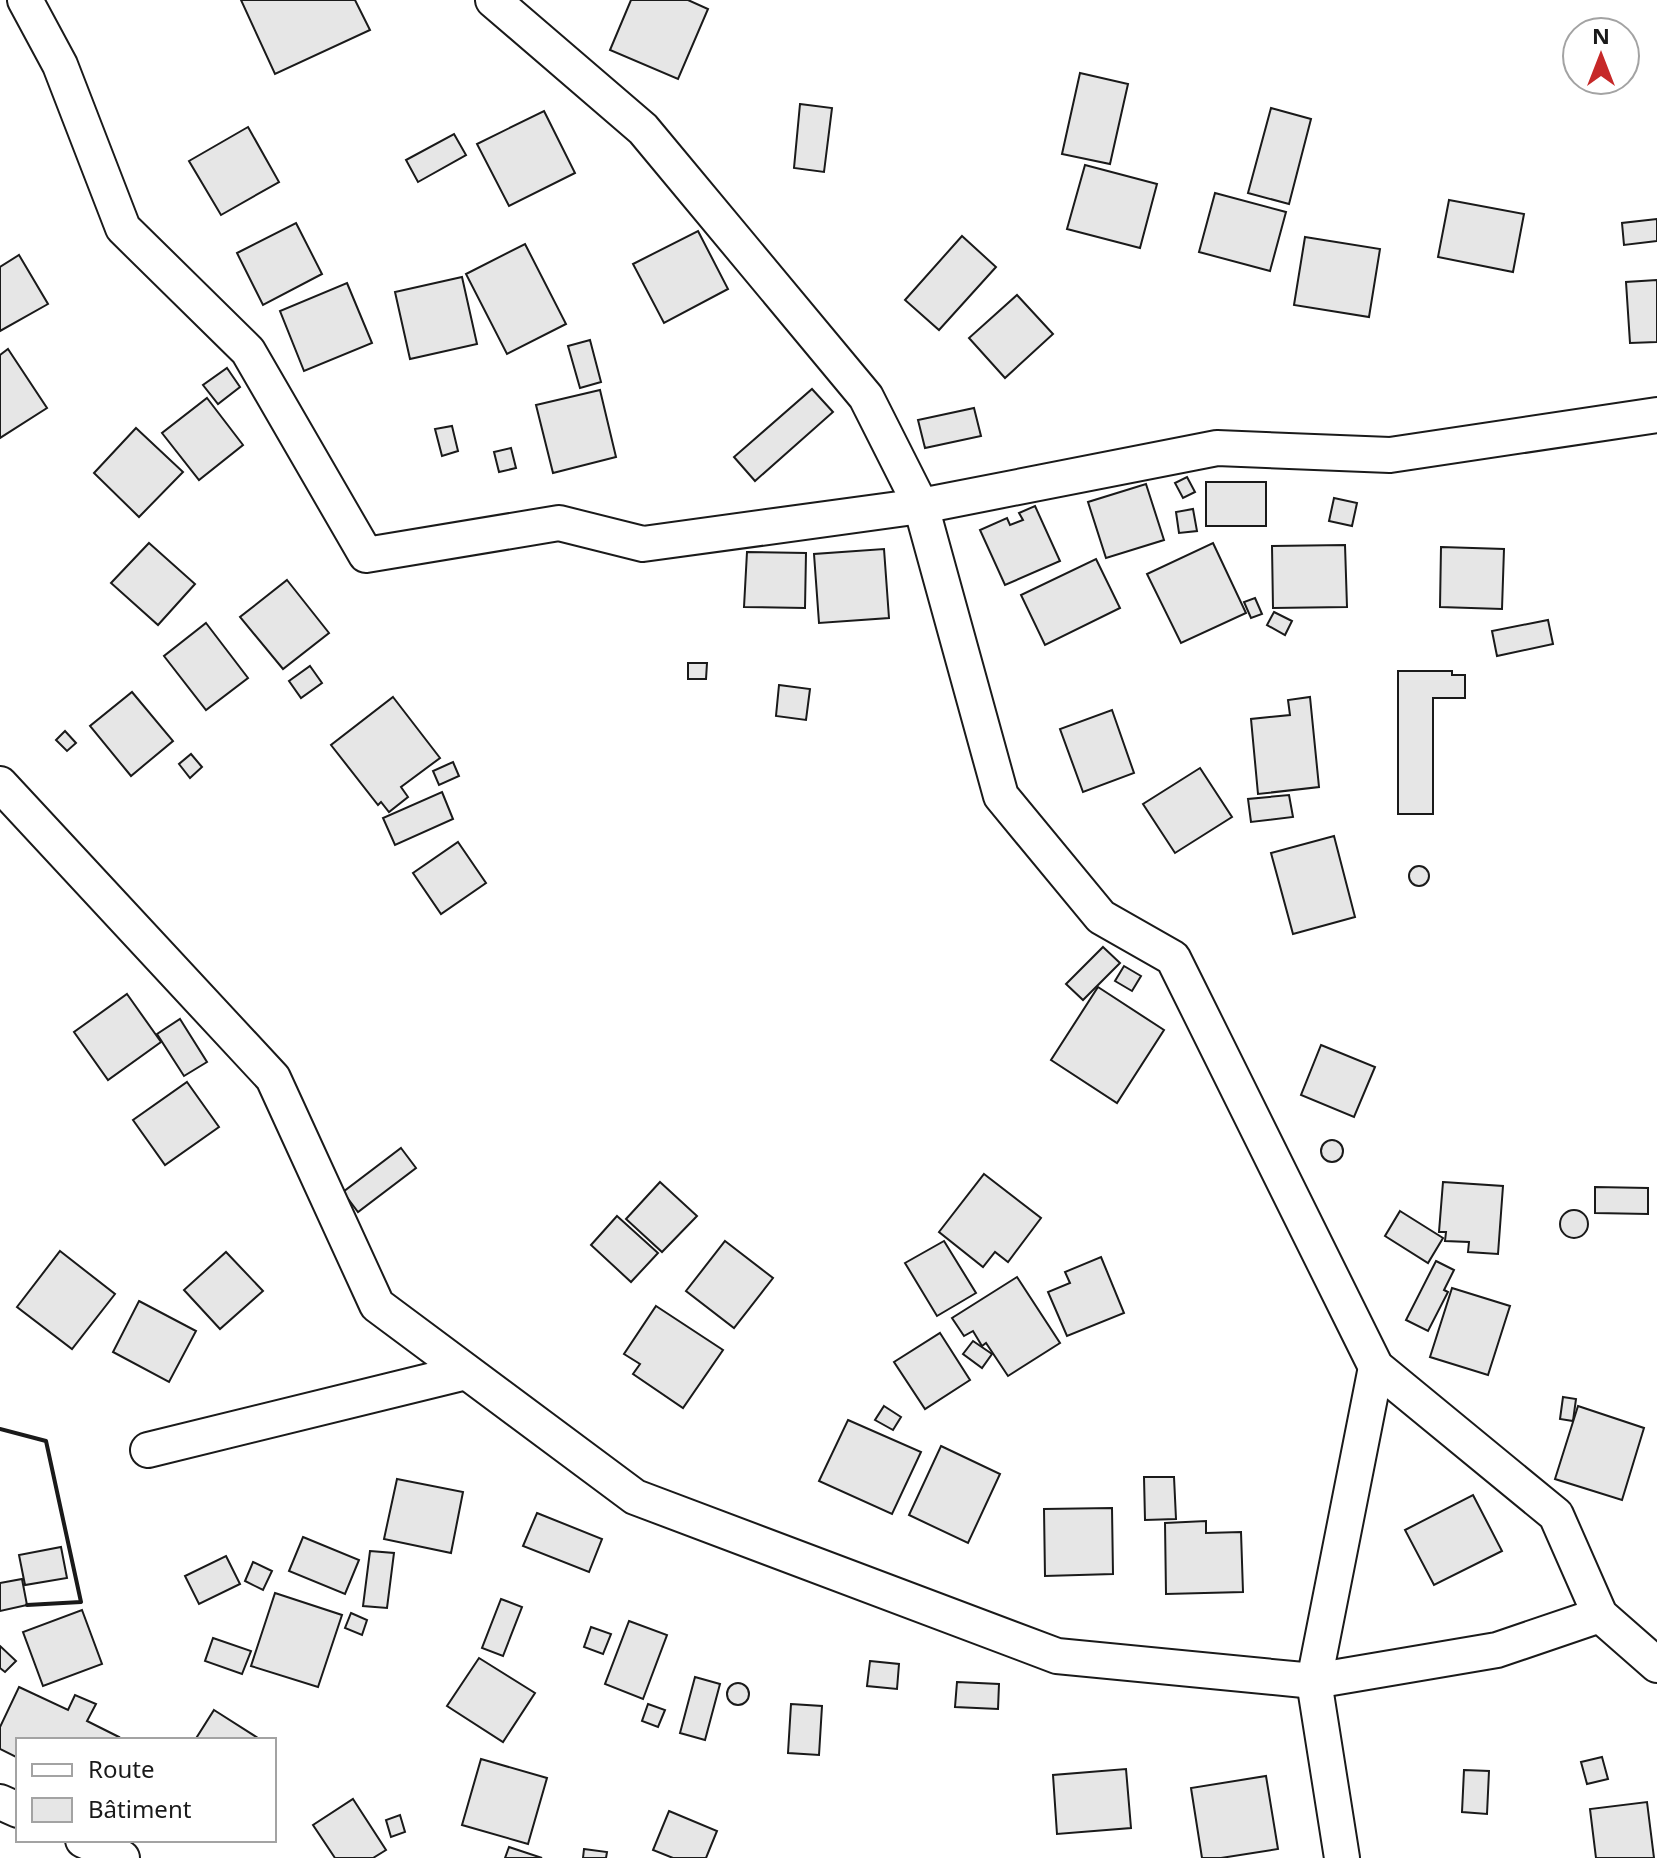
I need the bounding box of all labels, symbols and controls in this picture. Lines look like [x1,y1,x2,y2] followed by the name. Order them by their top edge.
[1561,16,1641,96] north arrow
[1592,20,1610,50] text: N
[16,1738,276,1842] legend
[88,1752,154,1785] text: Route
[88,1792,192,1825] text: Bâtiment

